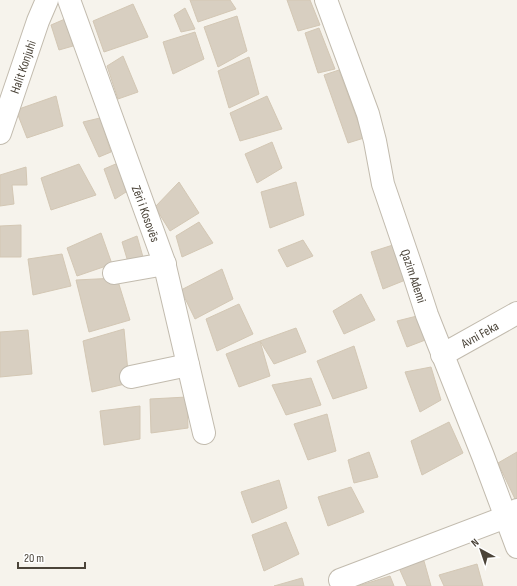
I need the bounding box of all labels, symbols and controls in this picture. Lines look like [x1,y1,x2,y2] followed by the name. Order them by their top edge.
[7,38,40,96] street label: Halit Konjuhi
[128,183,163,244] street label: Zëri i Kosovës
[397,247,429,305] street label: Qazim Ademi
[458,318,502,352] street label: Avni Feka
[461,530,501,570] north arrow
[468,536,481,550] text: N
[18,544,85,570] scale bar
[24,551,44,566] text: 20 m

